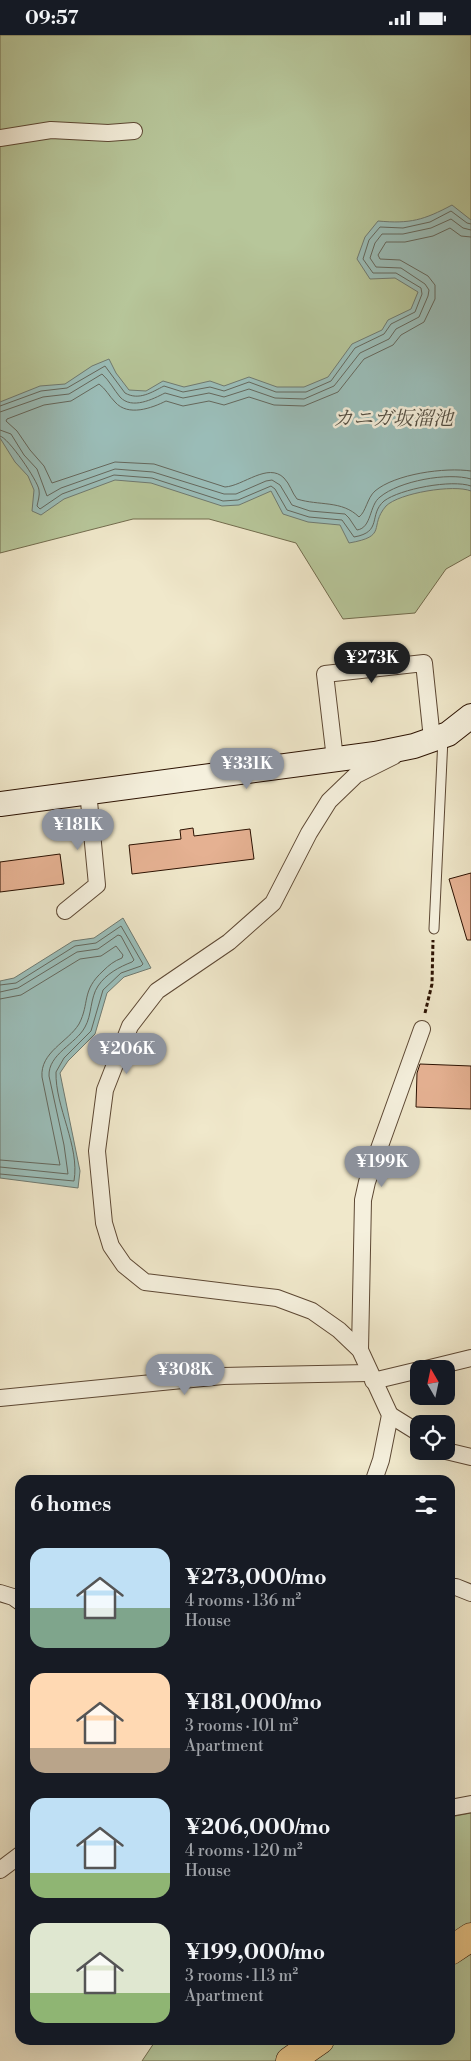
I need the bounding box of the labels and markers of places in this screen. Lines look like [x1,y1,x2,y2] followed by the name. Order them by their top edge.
[337,641,407,684] pin: ¥273K
[212,747,282,790] pin: ¥331K
[43,809,113,851] pin: ¥181K
[92,1033,162,1075] pin: ¥206K
[347,1145,417,1188] pin: ¥199K
[150,1353,220,1396] pin: ¥308K

